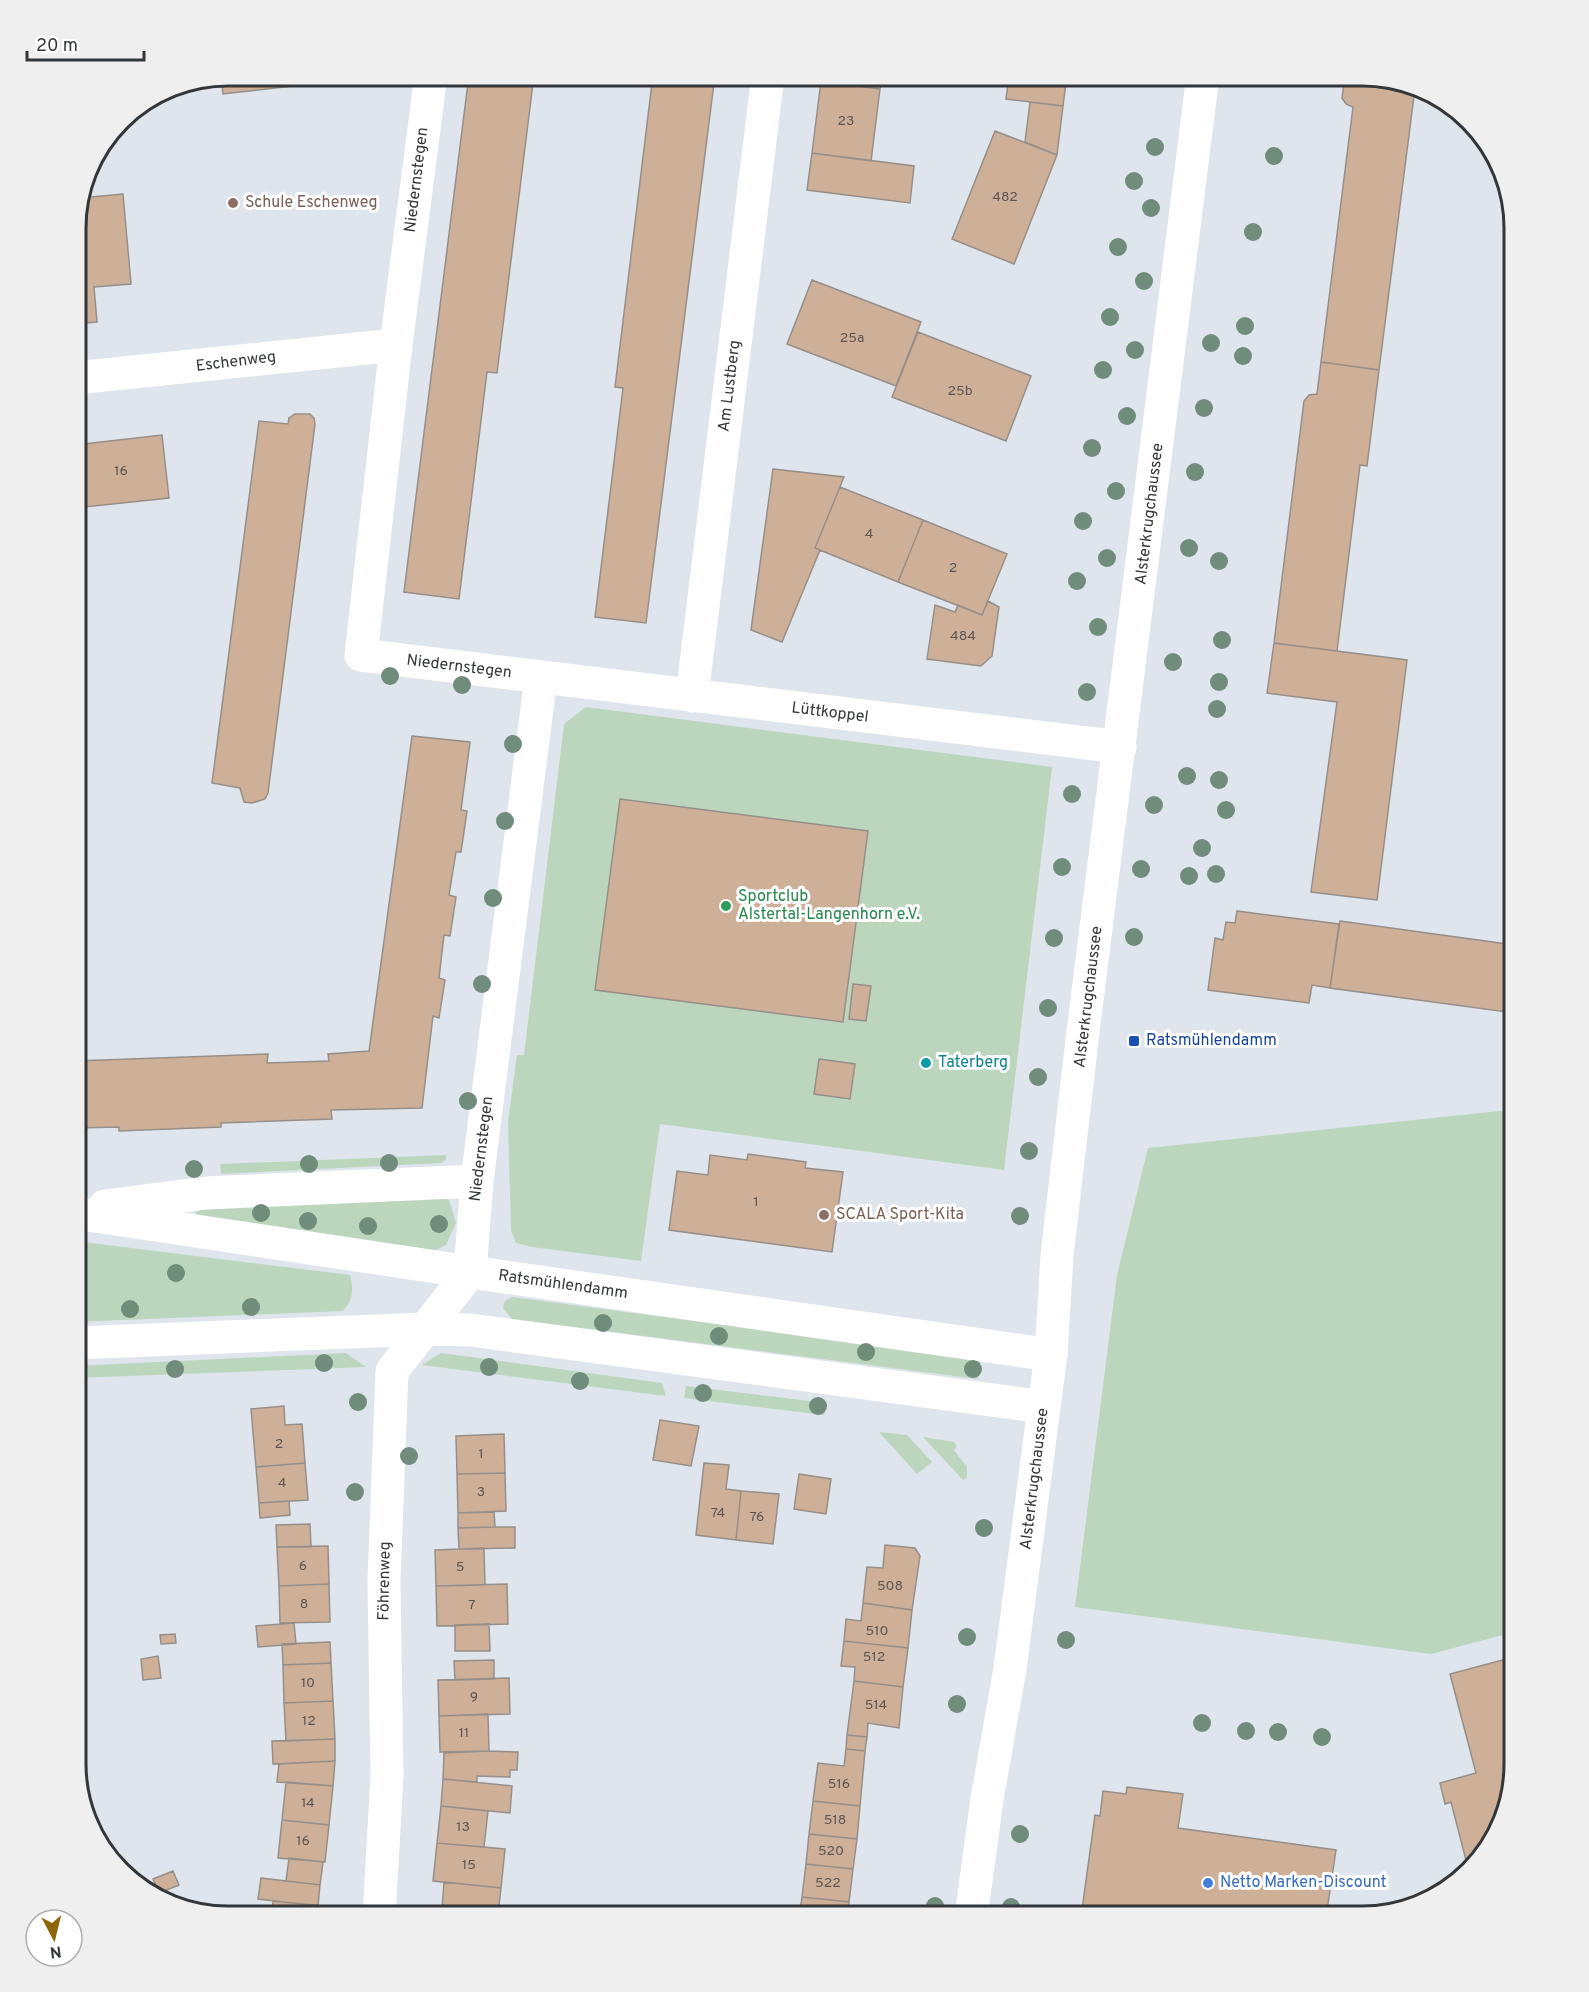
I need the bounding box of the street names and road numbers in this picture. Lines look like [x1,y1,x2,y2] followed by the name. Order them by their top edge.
[401,126,433,234] street label: Niedernstegen
[714,339,746,433] street label: Am Lustberg
[195,347,277,377] street label: Eschenweg
[1131,442,1169,586] street label: Alsterkrugchaussee
[405,651,513,683] street label: Niedernstegen
[790,698,870,728] street label: Lüttkoppel
[1070,925,1108,1069] street label: Alsterkrugchaussee
[466,1095,498,1203] street label: Niedernstegen
[497,1266,629,1304] street label: Ratsmühlendamm
[1016,1407,1054,1551] street label: Alsterkrugchaussee
[374,1541,396,1621] street label: Föhrenweg

